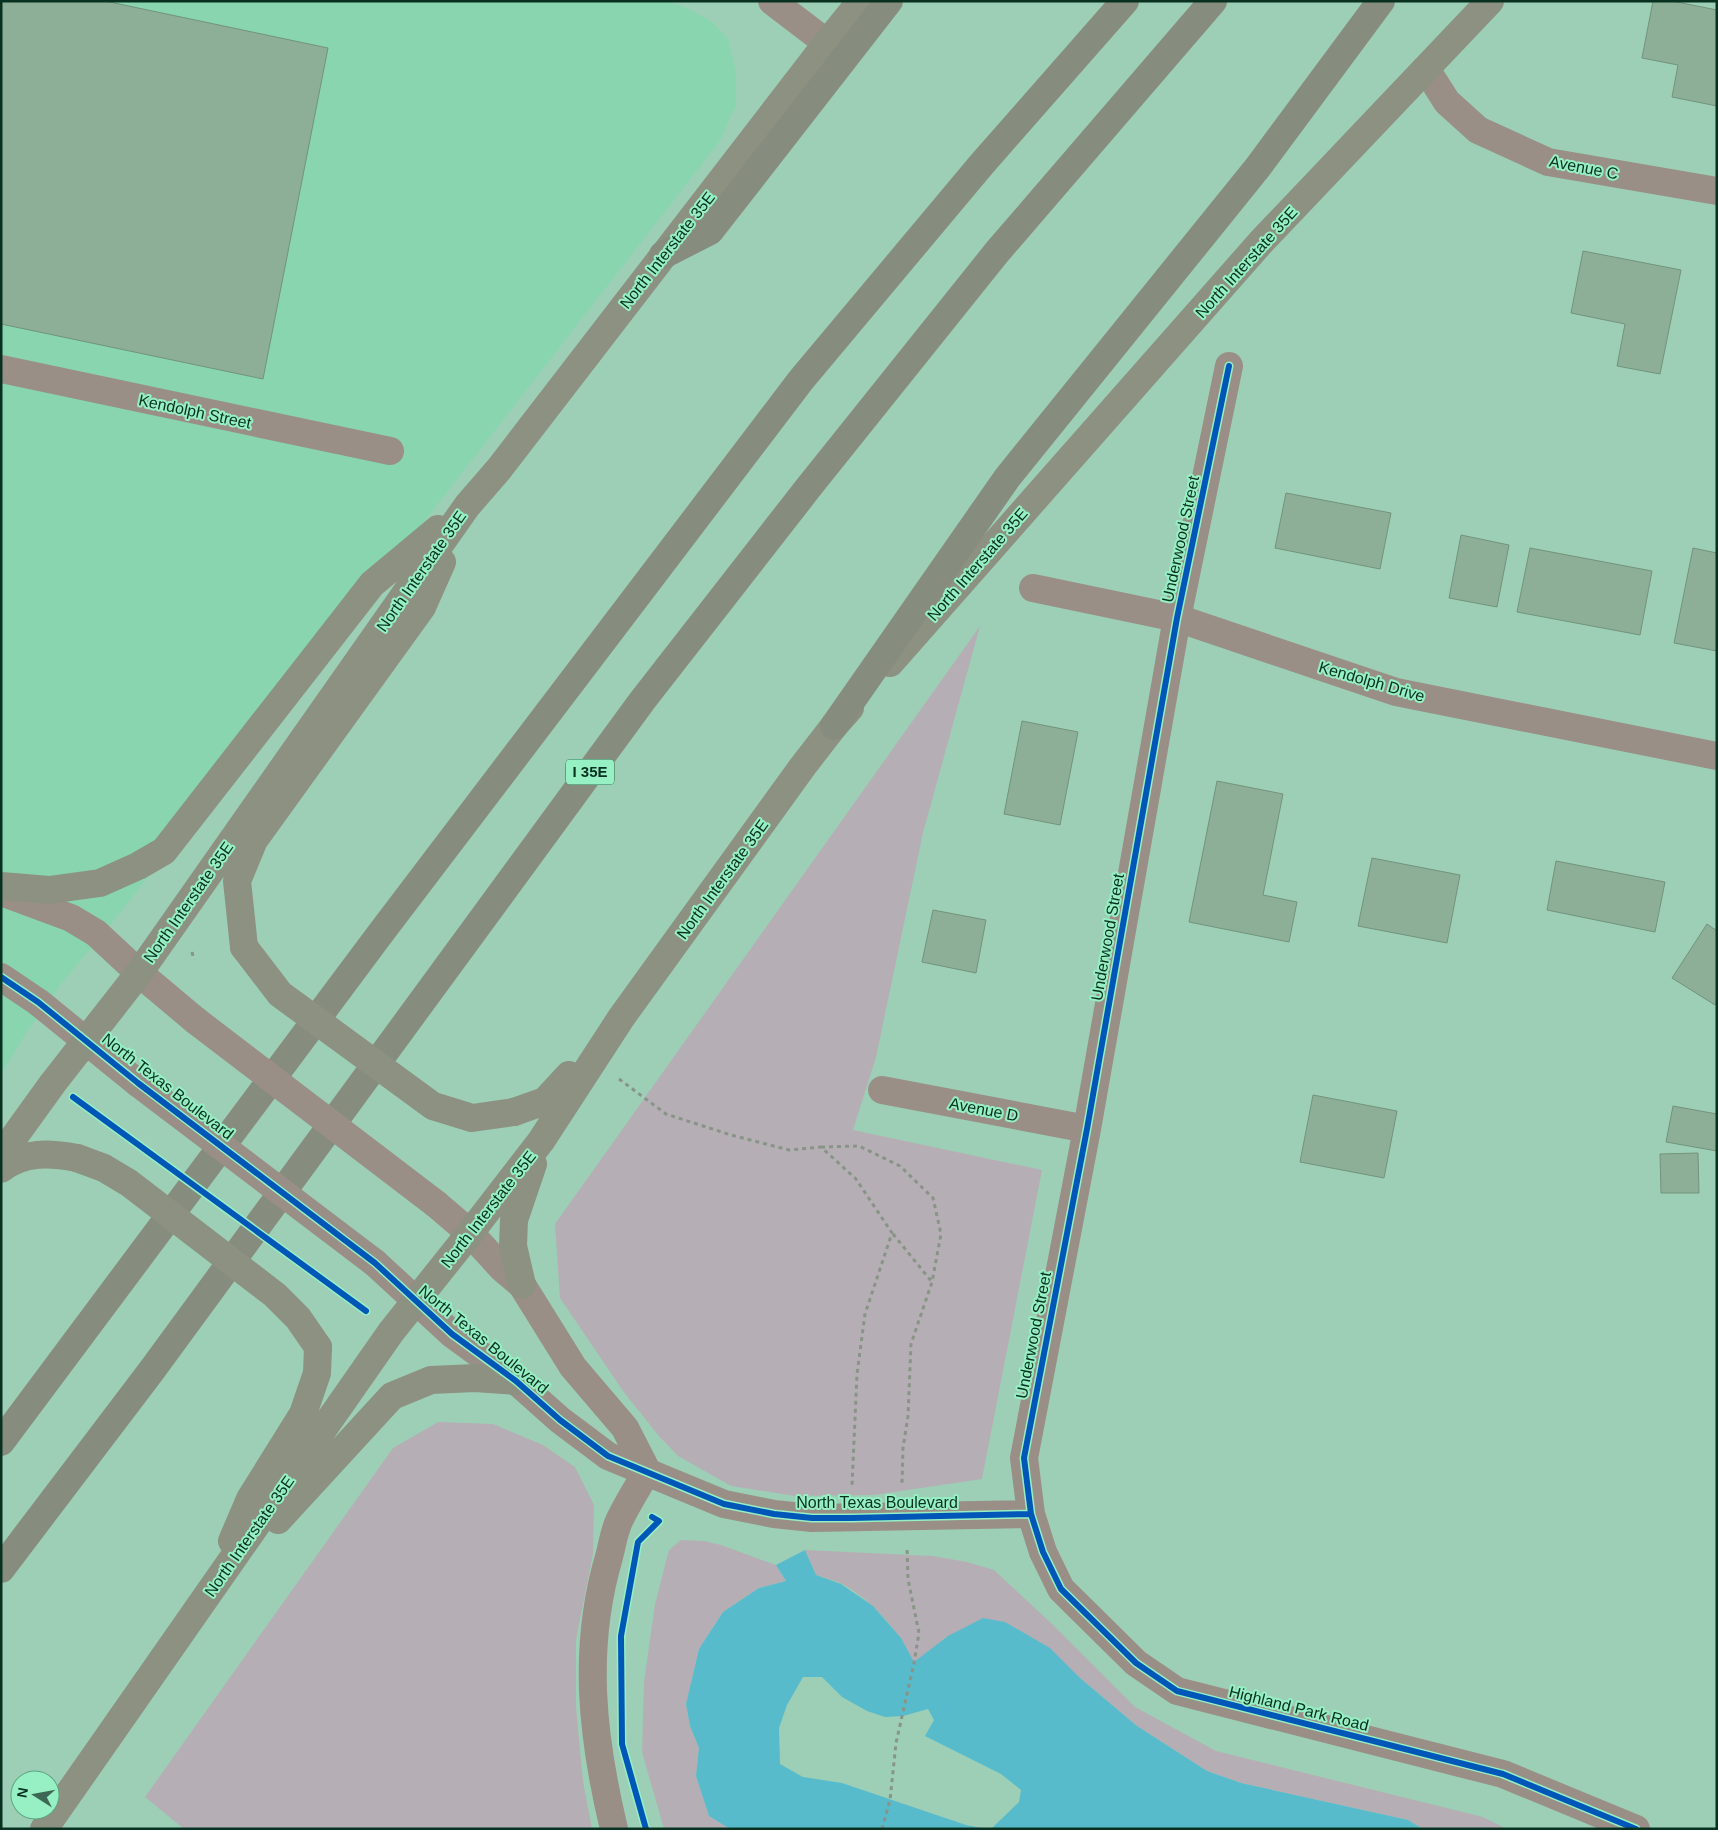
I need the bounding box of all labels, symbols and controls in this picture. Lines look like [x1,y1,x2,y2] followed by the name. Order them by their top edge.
[1548,152,1620,183] street label: Avenue C
[617,189,718,312] street label: North Interstate 35E
[1192,203,1301,321] street label: North Interstate 35E
[137,391,253,432] street label: Kendolph Street
[1159,474,1202,604] street label: Underwood Street
[924,505,1031,624] street label: North Interstate 35E
[373,508,469,635] street label: North Interstate 35E
[1317,658,1427,705] street label: Kendolph Drive
[566,760,614,784] road number: I 35E
[673,816,771,942] street label: North Interstate 35E
[140,839,236,966] street label: North Interstate 35E
[1088,872,1127,1002] street label: Underwood Street
[99,1030,237,1143] street label: North Texas Boulevard
[948,1094,1020,1125] street label: Avenue D
[438,1148,539,1271] street label: North Interstate 35E
[1013,1270,1054,1400] street label: Underwood Street
[416,1282,552,1397] street label: North Texas Boulevard
[201,1473,297,1600] street label: North Interstate 35E
[796,1494,958,1511] street label: North Texas Boulevard
[1227,1683,1370,1734] street label: Highland Park Road
[10,1770,60,1820] north arrow
[13,1786,31,1799] text: N

